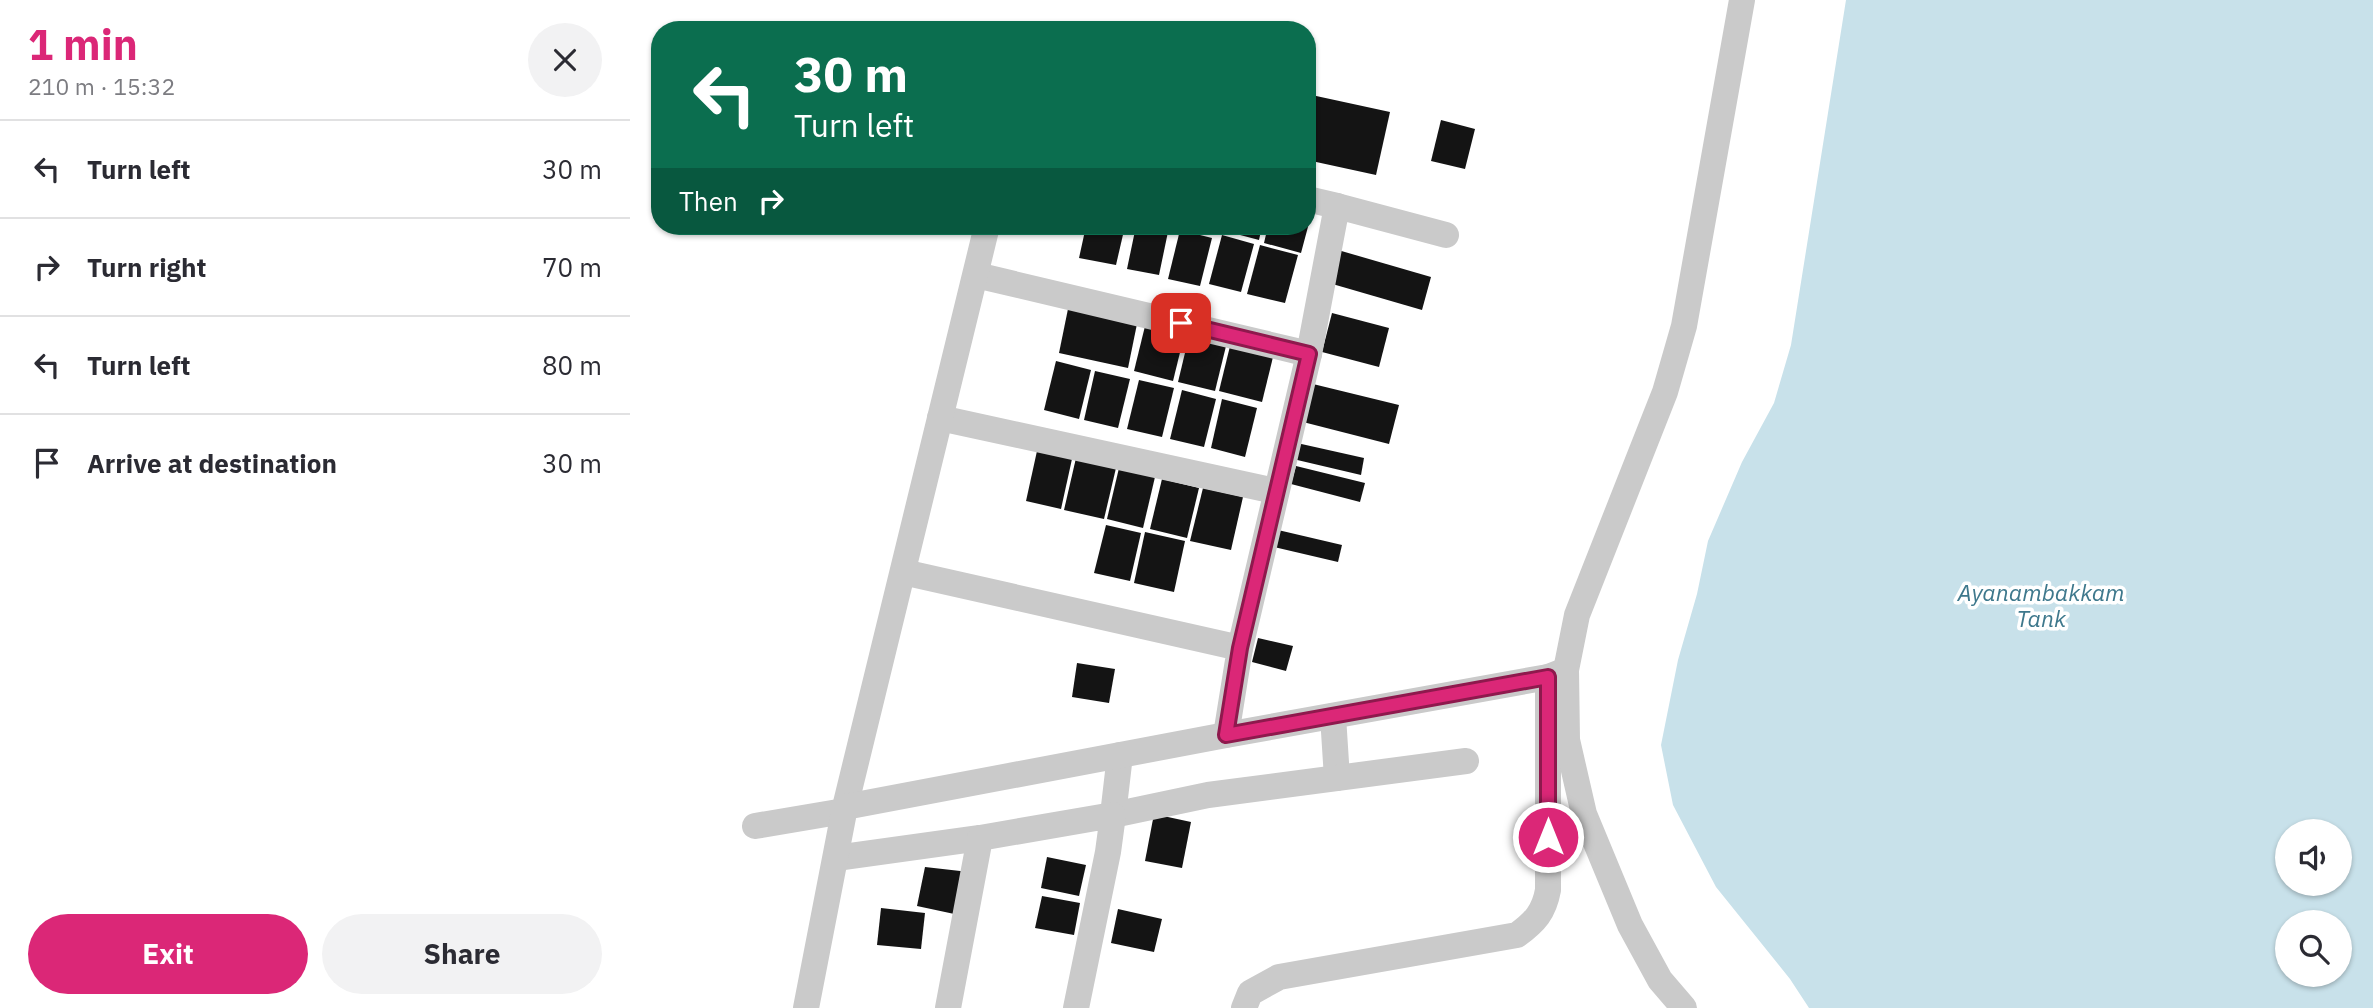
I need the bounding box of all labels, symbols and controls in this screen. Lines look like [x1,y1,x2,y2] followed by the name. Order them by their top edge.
[28,17,138,72] text: 1 min
[528,23,602,97] button: close
[794,42,908,105] text: 30 m
[679,49,770,140] icon: left
[28,71,175,101] text: 210 m · 15:32
[794,104,914,146] text: Turn left
[28,150,66,188] icon: left
[87,152,190,186] text: Turn left
[542,152,602,186] text: 30 m
[752,182,790,220] icon: right
[679,184,738,218] text: Then
[28,248,66,286] icon: right
[87,250,206,284] text: Turn right
[542,250,602,284] text: 70 m
[1151,293,1211,353] pin
[1162,304,1200,342] icon: arrive
[28,346,66,384] icon: left
[87,348,190,382] text: Turn left
[542,348,602,382] text: 80 m
[28,444,66,482] icon: arrive
[87,446,337,480] text: Arrive at destination
[542,446,602,480] text: 30 m
[1956,577,2125,633] water label: Ayanambakkam Tank
[1511,800,1585,874] position arrow
[2275,819,2352,987] map controls
[2275,819,2352,896] button: sound
[2275,910,2352,987] button: search
[28,914,308,994] button: Exit
[322,914,602,994] button: Share

